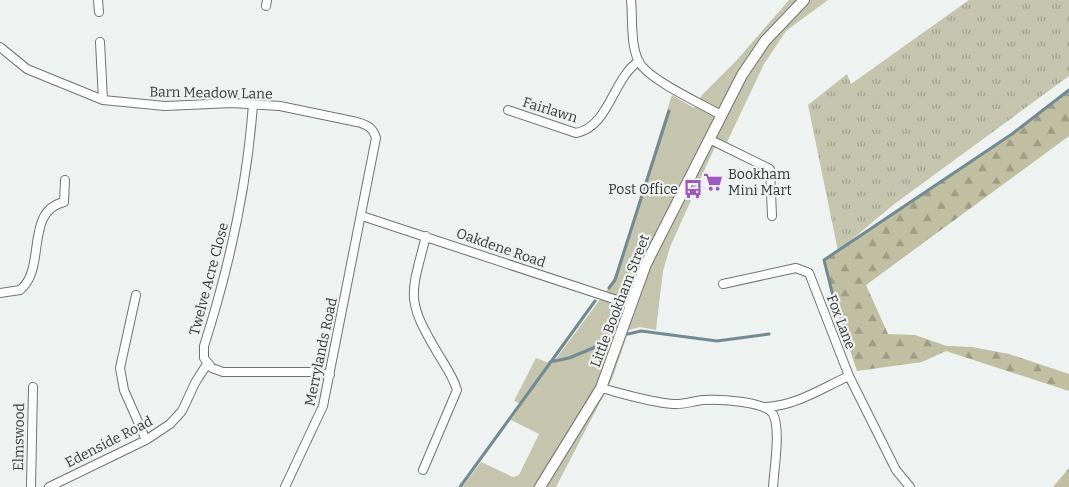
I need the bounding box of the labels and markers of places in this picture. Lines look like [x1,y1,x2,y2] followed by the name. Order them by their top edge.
[728,166,792,199] place label: Bookham Mini Mart
[702,171,724,193] supermarket icon: Bookham Mini Mart
[682,178,704,200] bus stop icon: Post Office
[608,181,678,198] place label: Post Office

